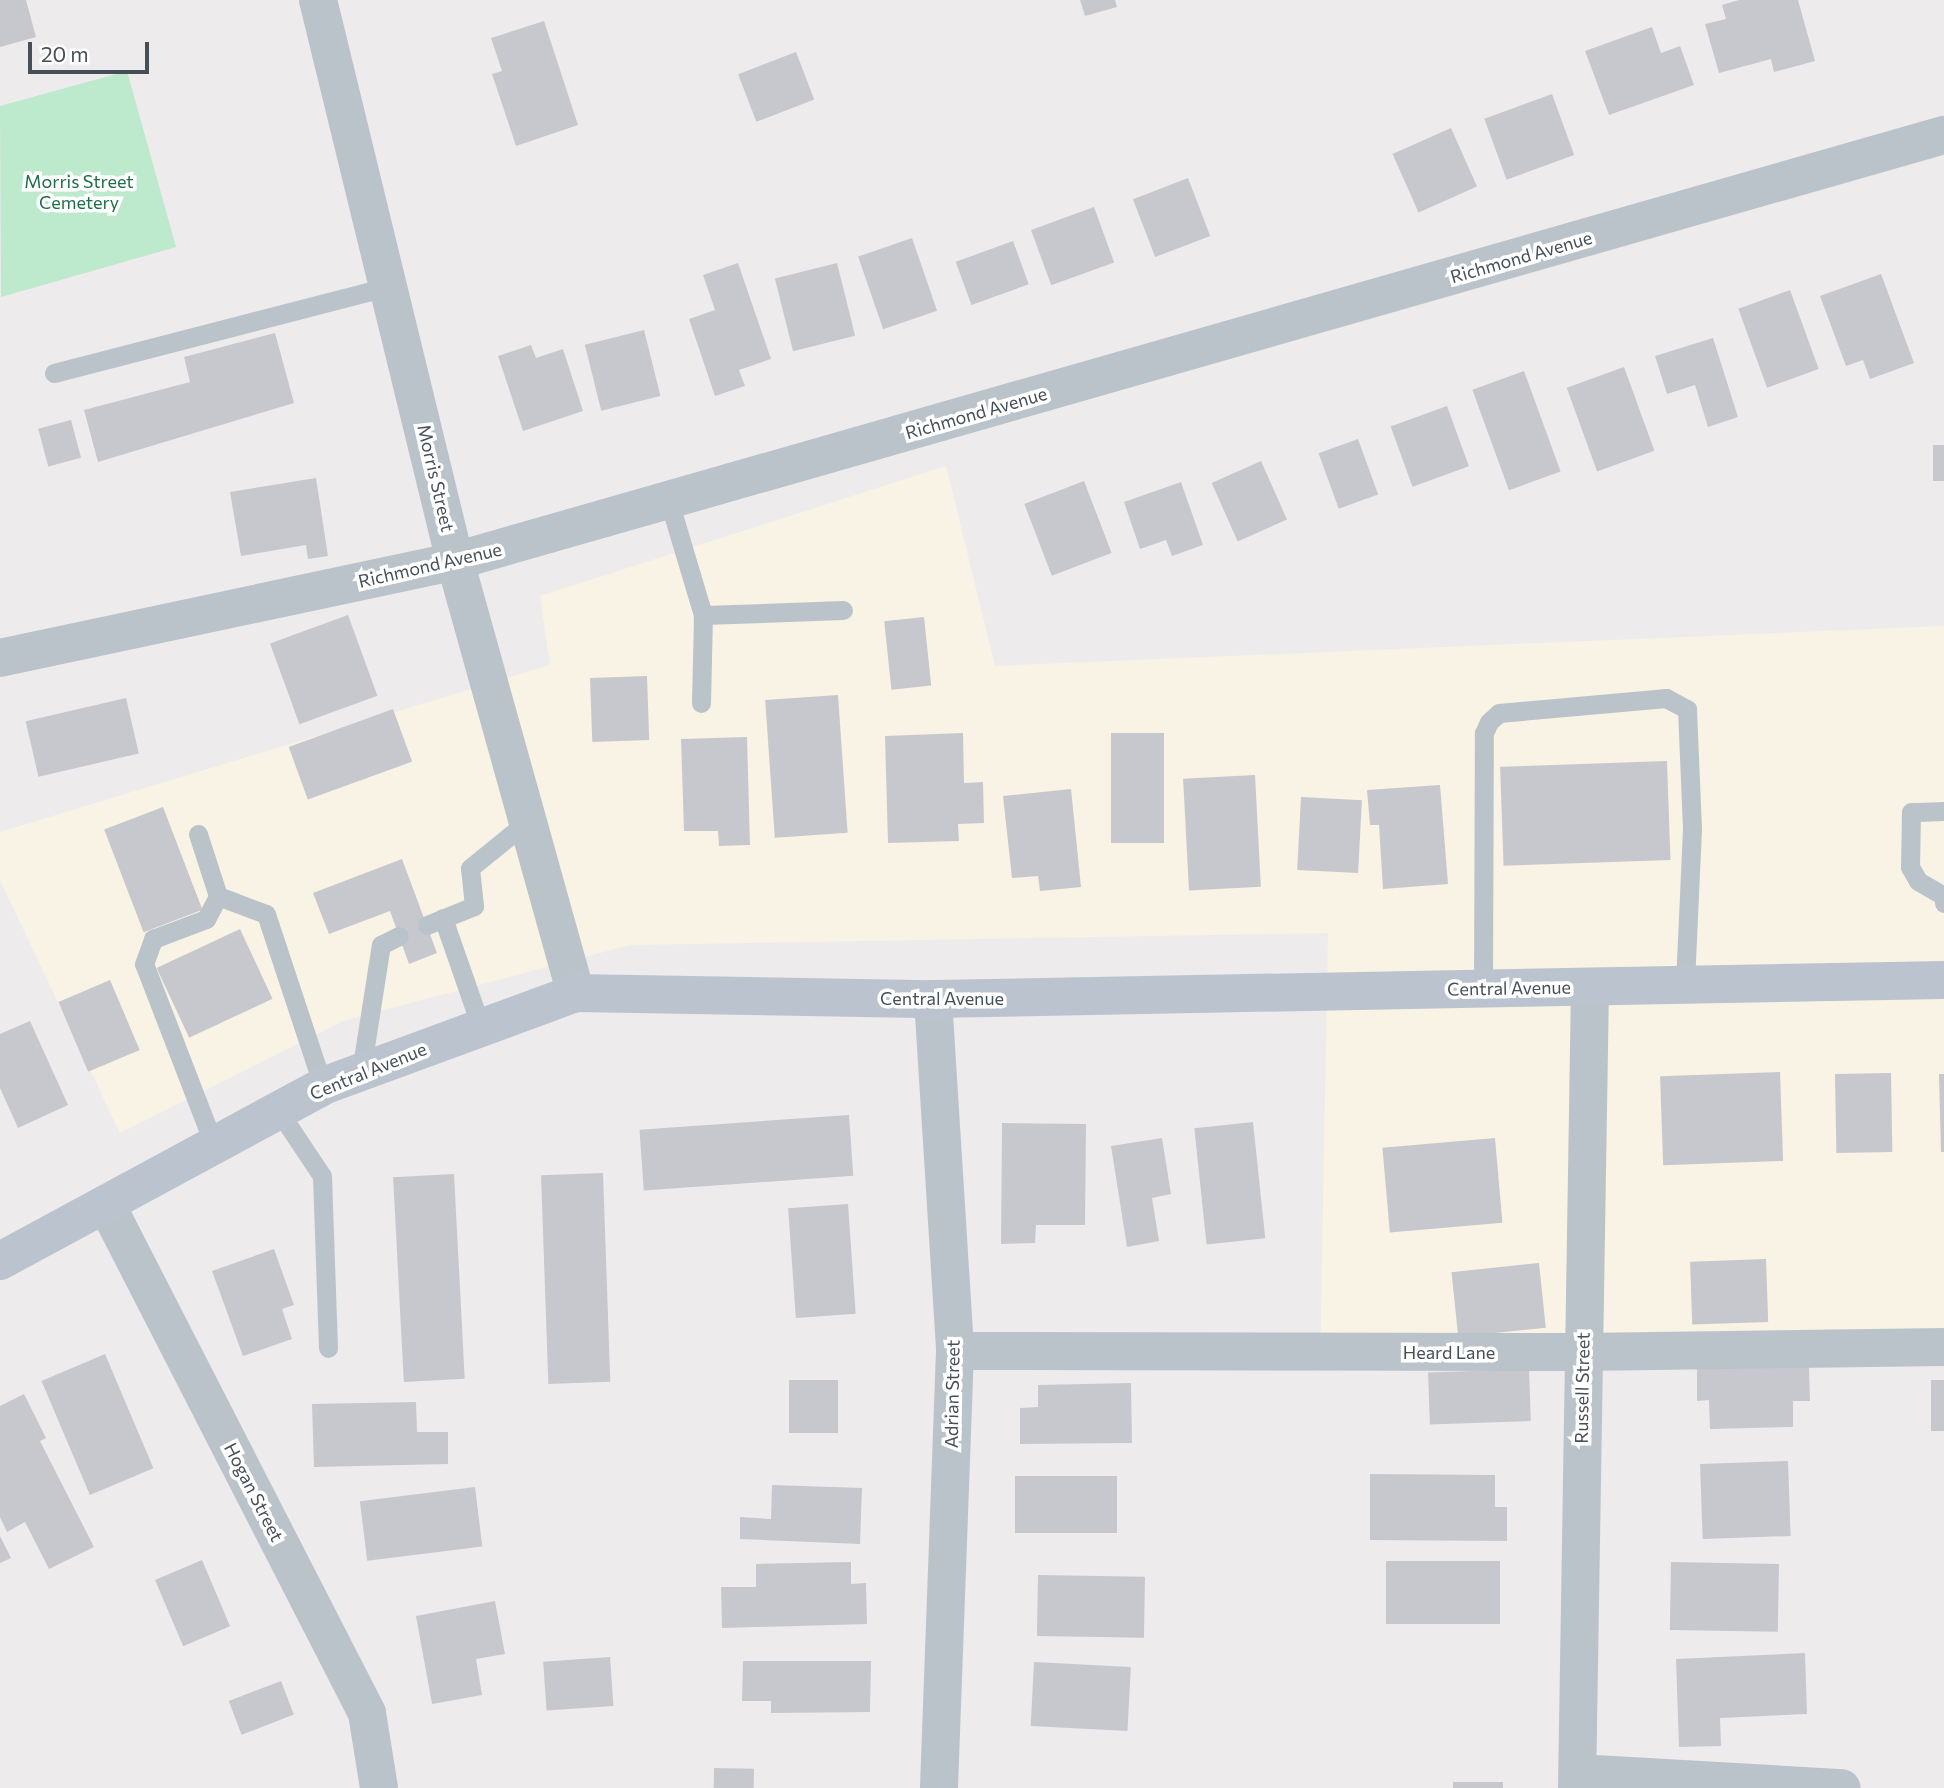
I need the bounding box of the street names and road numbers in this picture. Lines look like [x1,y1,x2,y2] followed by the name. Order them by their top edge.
[1448,226,1594,288] street label: Richmond Avenue
[903,382,1049,444] street label: Richmond Avenue
[413,422,459,534] street label: Morris Street
[356,538,504,592] street label: Richmond Avenue
[1447,976,1571,1000] street label: Central Avenue
[880,987,1004,1009] street label: Central Avenue
[306,1038,430,1104] street label: Central Avenue
[1570,1332,1594,1444] street label: Russell Street
[940,1340,964,1448] street label: Adrian Street
[1403,1341,1495,1363] street label: Heard Lane
[220,1439,288,1545] street label: Hogan Street

